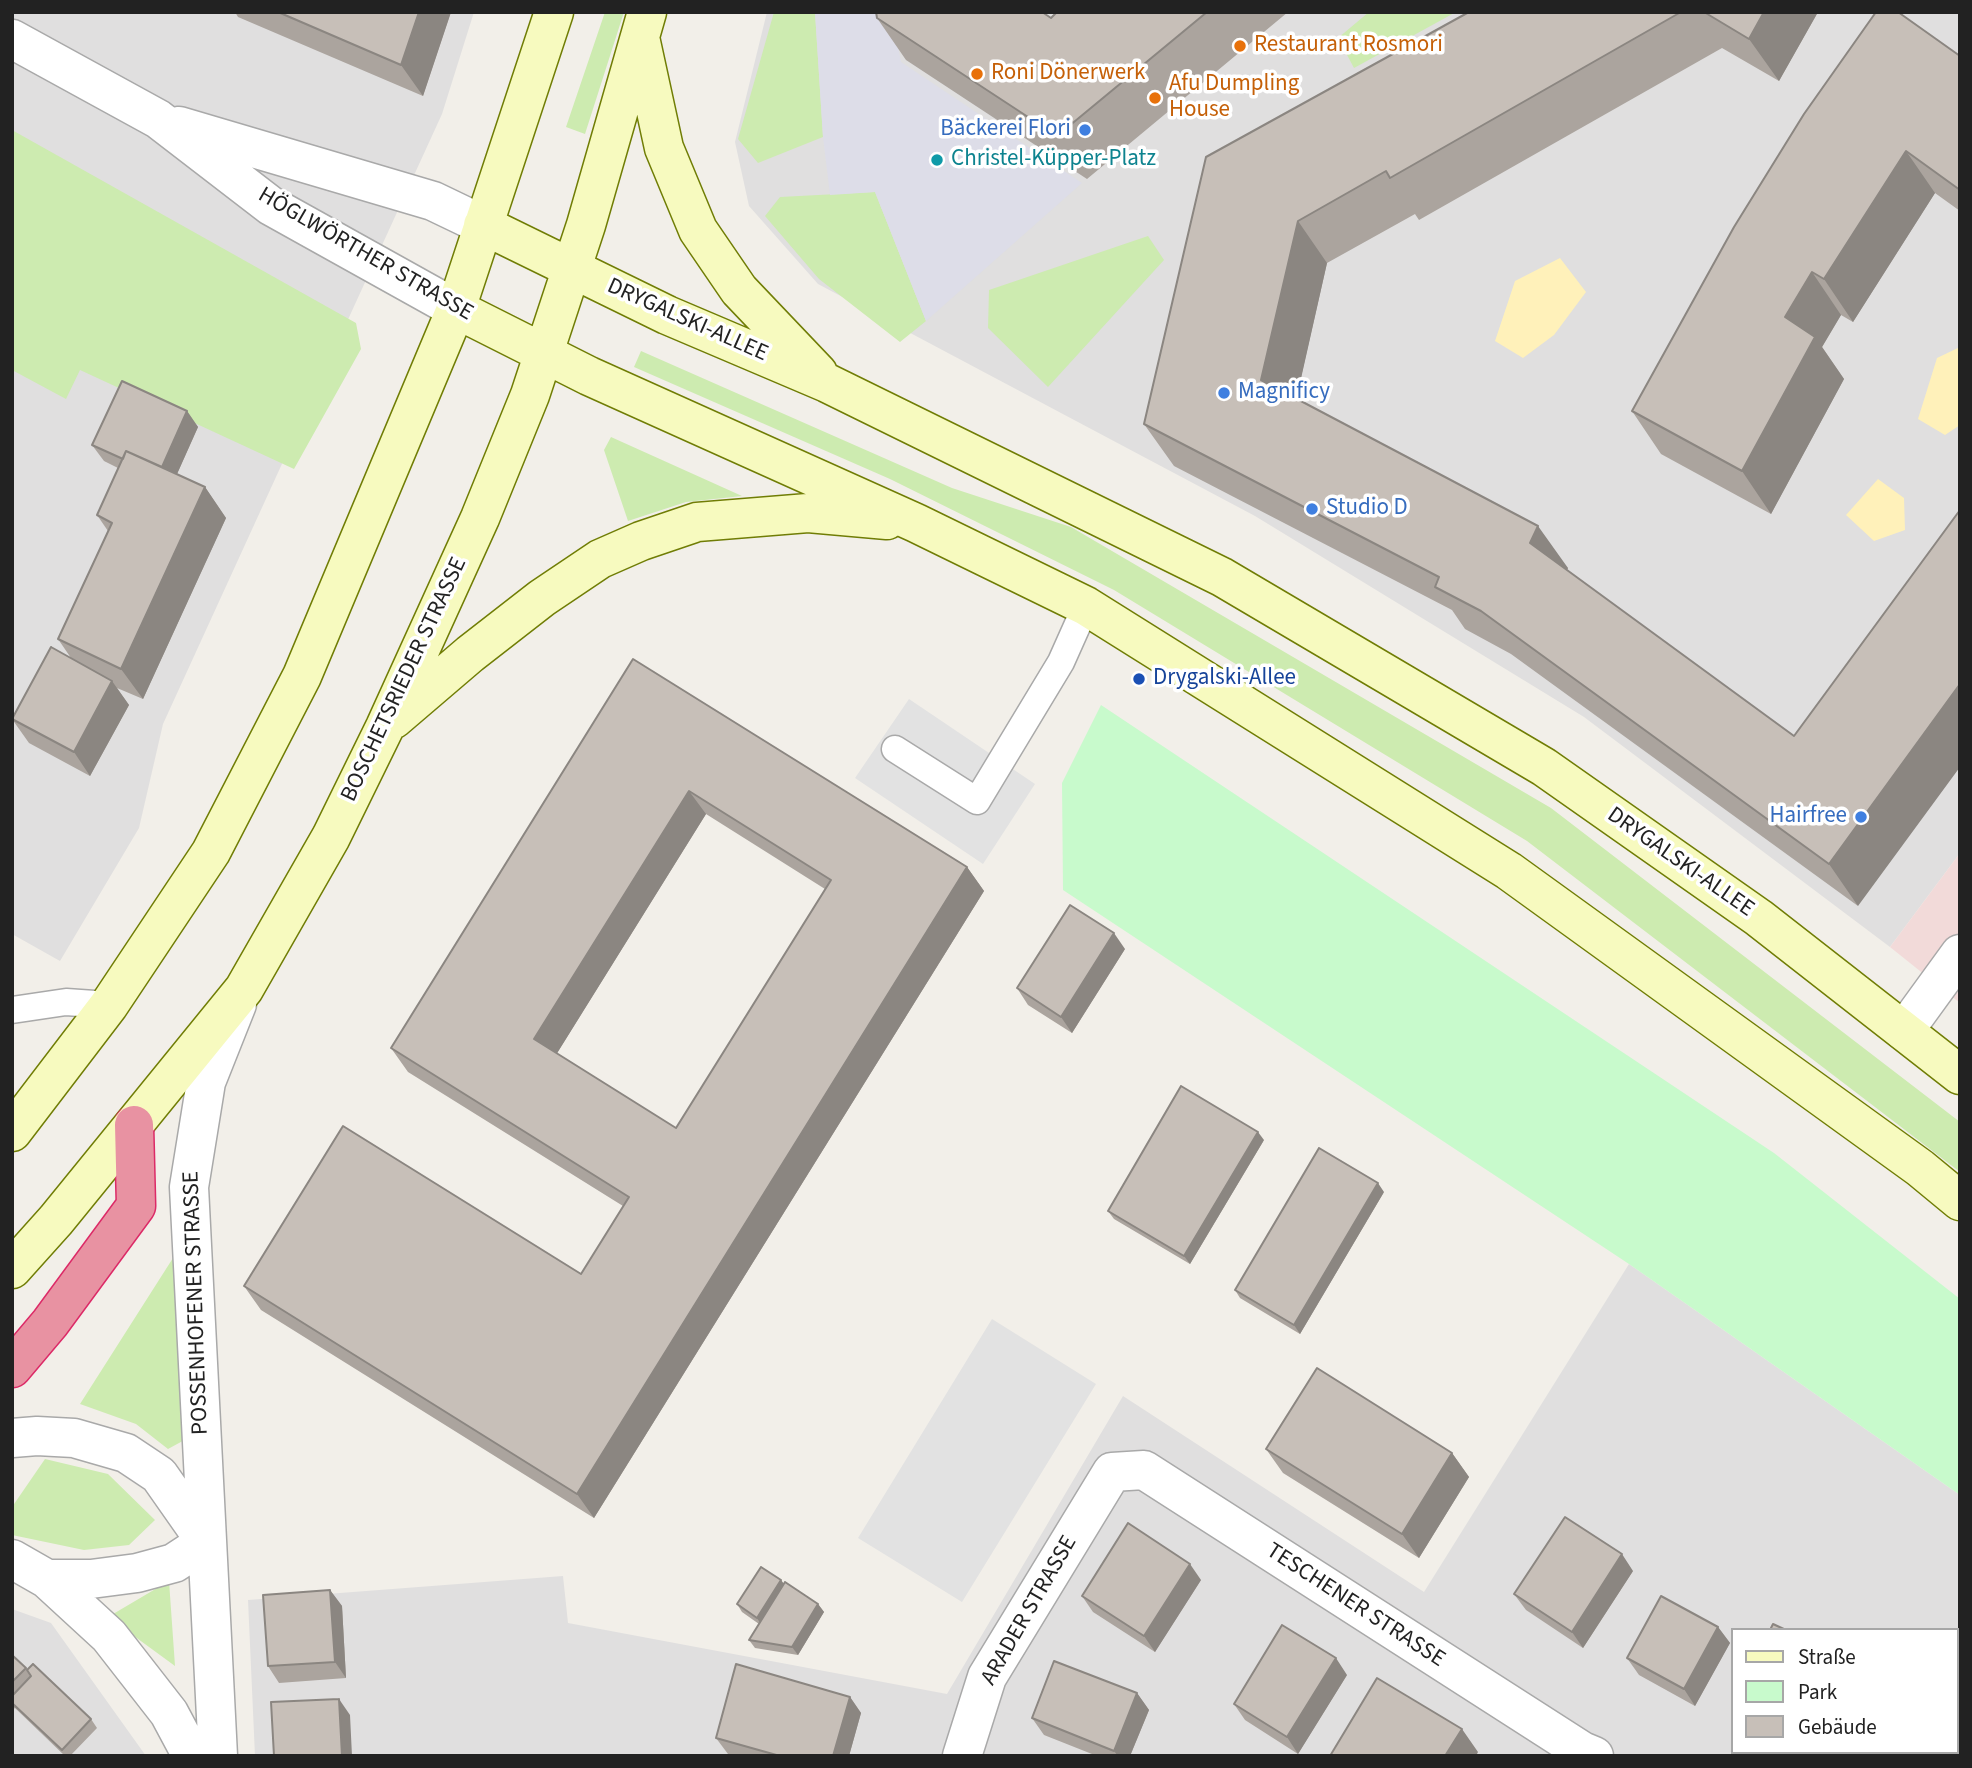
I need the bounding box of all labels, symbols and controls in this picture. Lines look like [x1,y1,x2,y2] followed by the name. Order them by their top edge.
[1254,32,1443,60] place label: Restaurant Rosmori
[1232,38,1248,54] marker: Restaurant Rosmori
[991,60,1145,88] place label: Roni Dönerwerk
[969,66,985,82] marker: Roni Dönerwerk
[1169,71,1299,125] place label: Afu Dumpling House
[1147,90,1163,106] marker: Afu Dumpling House
[940,116,1071,144] place label: Bäckerei Flori
[1077,122,1093,138] marker: Bäckerei Flori
[951,146,1156,174] place label: Christel-Küpper-Platz
[929,152,945,168] marker: Christel-Küpper-Platz
[253,182,477,328] street label: HÖGLWÖRTHER STRASSE
[602,273,772,369] street label: DRYGALSKI-ALLEE
[1238,379,1330,407] place label: Magnificy
[1216,385,1232,401] marker: Magnificy
[1326,495,1408,523] place label: Studio D
[1304,501,1320,517] marker: Studio D
[336,554,474,806] street label: BOSCHETSRIEDER STRASSE
[1153,665,1296,693] place label: Drygalski-Allee
[1131,671,1147,687] marker: Drygalski-Allee
[1601,802,1759,924] street label: DRYGALSKI-ALLEE
[1769,803,1847,831] place label: Hairfree
[1853,809,1869,825] marker: Hairfree
[179,1171,215,1435] street label: POSSENHOFENER STRASSE
[976,1531,1084,1691] street label: ARADER STRASSE
[1260,1538,1450,1674] street label: TESCHENER STRASSE
[1730,1628,1958,1754] legend
[1798,1642,1856,1672] text: Straße
[1798,1677,1837,1707] text: Park
[1798,1712,1877,1742] text: Gebäude

